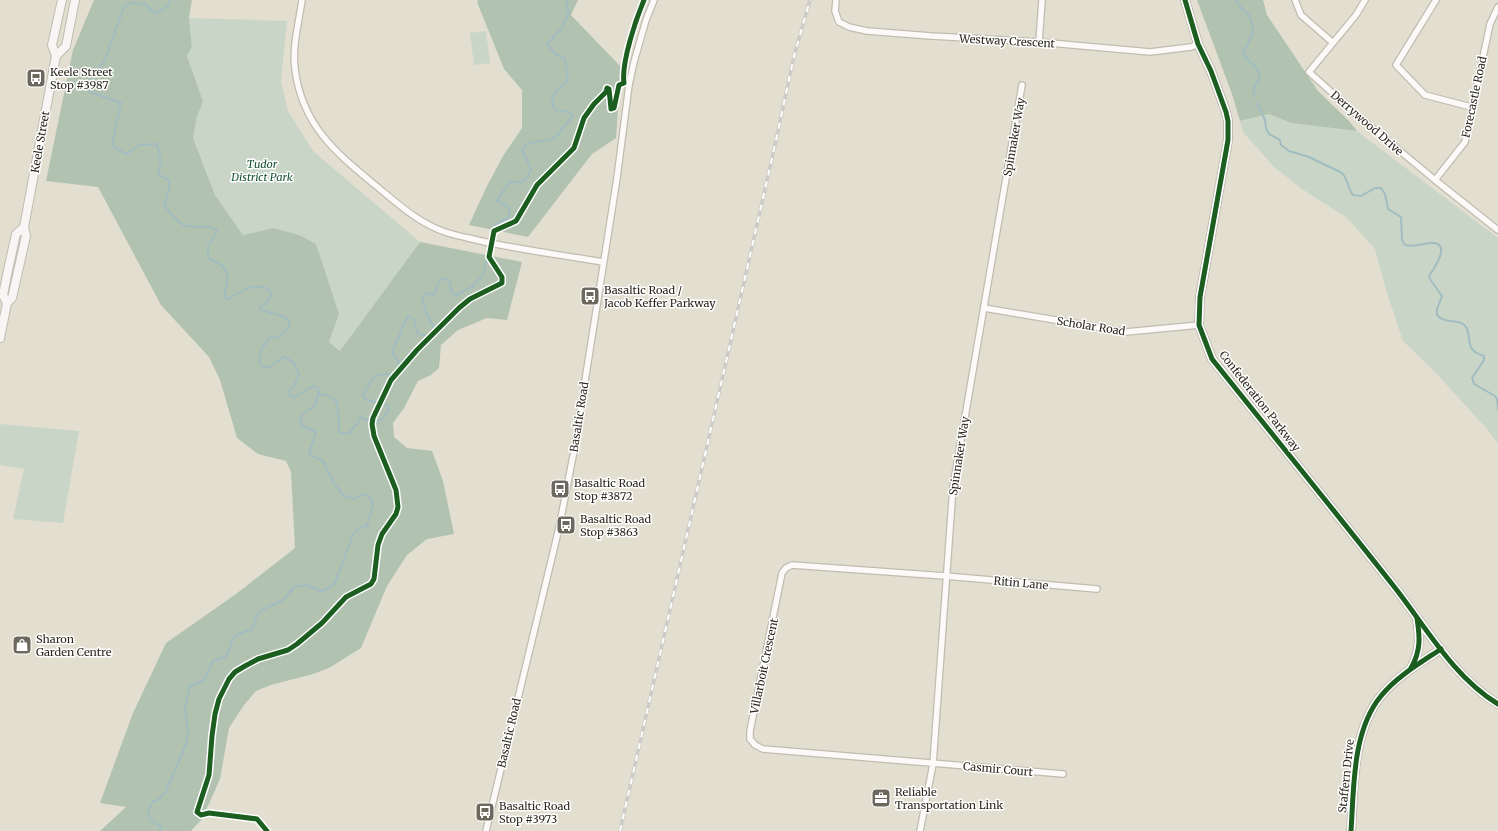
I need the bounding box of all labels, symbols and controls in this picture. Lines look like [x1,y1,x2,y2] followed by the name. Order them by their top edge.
[958,31,1056,51] street label: Westway Crescent
[1459,55,1490,139] street label: Forecastle Road
[50,65,113,92] place label: Keele Street Stop #3987
[25,67,47,89] bus stop icon: Keele Street Stop #3987
[1328,88,1406,159] street label: Derrywood Drive
[1000,96,1028,177] street label: Spinnaker Way
[28,109,52,174] street label: Keele Street
[230,157,293,184] park label: Tudor District Park
[603,283,716,310] place label: Basaltic Road / Jacob Keffer Parkway
[579,285,601,307] bus stop icon: Basaltic Road / Jacob Keffer Parkway
[1056,314,1127,338] street label: Scholar Road
[1216,348,1304,455] street label: Confederation Parkway
[567,380,592,453] street label: Basaltic Road
[946,415,972,496] street label: Spinnaker Way
[574,476,646,503] place label: Basaltic Road Stop #3872
[549,478,571,500] bus stop icon: Basaltic Road Stop #3872
[580,512,652,539] place label: Basaltic Road Stop #3863
[555,514,577,536] bus stop icon: Basaltic Road Stop #3863
[993,574,1049,592] street label: Ritin Lane
[747,616,781,716] street label: Villarboit Crescent
[36,632,112,659] place label: Sharon Garden Centre
[11,634,33,656] shop icon: Sharon Garden Centre
[494,696,524,769] street label: Basaltic Road
[1335,738,1357,814] street label: Staffern Drive
[962,759,1034,779] street label: Casmir Court
[895,785,1003,812] place label: Reliable Transportation Link
[870,787,892,809] office icon: Reliable Transportation Link
[499,799,571,826] place label: Basaltic Road Stop #3973
[474,801,496,823] bus stop icon: Basaltic Road Stop #3973

